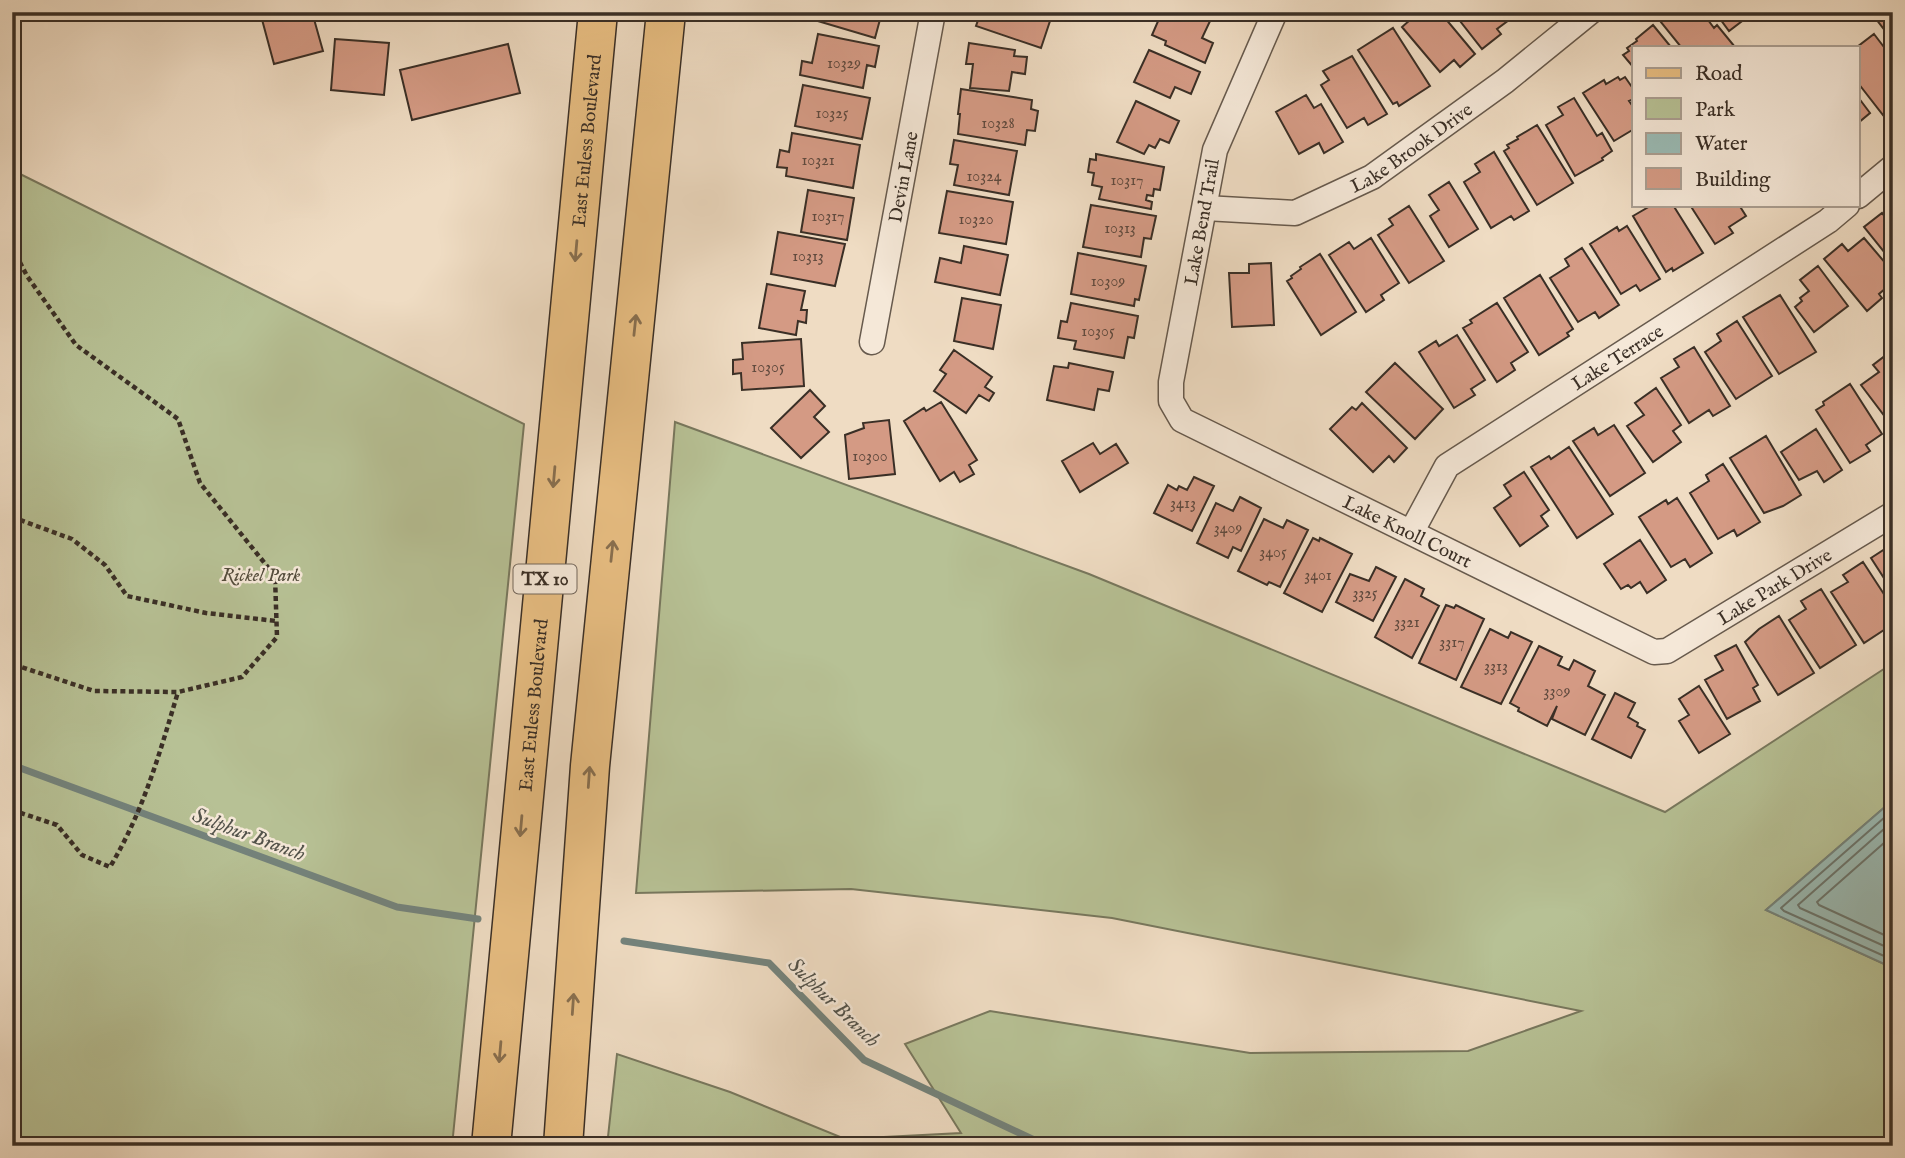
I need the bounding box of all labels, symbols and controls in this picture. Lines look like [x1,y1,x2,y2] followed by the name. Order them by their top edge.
[1632,46,1860,206] legend
[568,52,608,228] street label: East Euless Boulevard
[827,54,861,74] house number: 10329
[1695,61,1743,88] text: Road
[1695,97,1736,124] text: Park
[1347,98,1478,199] street label: Lake Brook Drive
[816,104,849,124] house number: 10325
[981,114,1015,134] house number: 10328
[884,129,925,225] street label: Devin Lane
[1695,131,1748,158] text: Water
[801,151,835,171] house number: 10321
[1180,156,1226,288] street label: Lake Bend Trail
[966,167,1002,187] house number: 10324
[1695,167,1771,194] text: Building
[1110,171,1144,191] house number: 10317
[811,207,845,227] house number: 10317
[958,210,994,230] house number: 10320
[1104,219,1136,239] house number: 10313
[569,239,582,262] one-way arrow
[792,247,824,267] house number: 10313
[1091,272,1125,292] house number: 10309
[628,314,641,337] one-way arrow
[1568,320,1669,397] street label: Lake Terrace
[1081,322,1115,342] house number: 10305
[751,358,785,378] house number: 10305
[852,447,888,467] house number: 10300
[547,466,560,488] one-way arrow
[1338,491,1476,575] street label: Lake Knoll Court
[1170,494,1196,514] house number: 3413
[1214,519,1242,539] house number: 3409
[605,540,618,563] one-way arrow
[1259,543,1287,563] house number: 3405
[1714,544,1837,631] street label: Lake Park Drive
[222,564,301,588] park label: Rickel Park
[514,564,576,594] road number: TX 10
[1304,566,1332,586] house number: 3401
[1352,584,1378,604] house number: 3325
[1394,613,1420,633] house number: 3321
[515,617,555,793] street label: East Euless Boulevard
[1439,633,1465,653] house number: 3317
[1484,657,1508,677] house number: 3313
[1544,682,1570,702] house number: 3309
[583,767,596,789] one-way arrow
[188,803,309,868] water label: Sulphur Branch
[514,814,527,837] one-way arrow
[781,952,885,1054] water label: Sulphur Branch
[567,994,580,1016] one-way arrow
[493,1041,506,1063] one-way arrow

